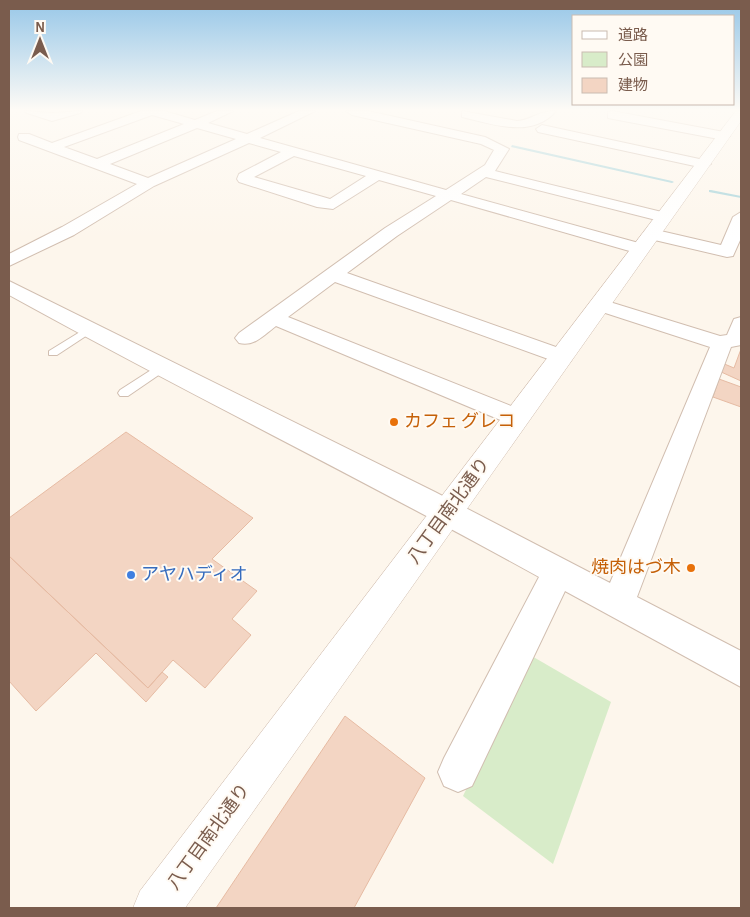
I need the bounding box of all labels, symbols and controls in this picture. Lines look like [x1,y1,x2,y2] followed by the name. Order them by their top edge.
[15,15,65,65] north arrow
[572,15,735,105] legend
[35,21,45,35] text: N
[618,27,648,43] text: 道路
[618,52,648,68] text: 公園
[618,77,648,93] text: 建物
[404,411,515,431] place label: カフェ グレコ
[388,416,400,428] marker: カフェ グレコ
[403,454,493,567] street label: 八丁目南北通り
[591,558,681,577] place label: 焼肉はづ木
[685,562,697,574] marker: 焼肉はづ木
[141,564,247,584] place label: アヤハディオ
[125,569,137,581] marker: アヤハディオ
[163,780,253,893] street label: 八丁目南北通り

